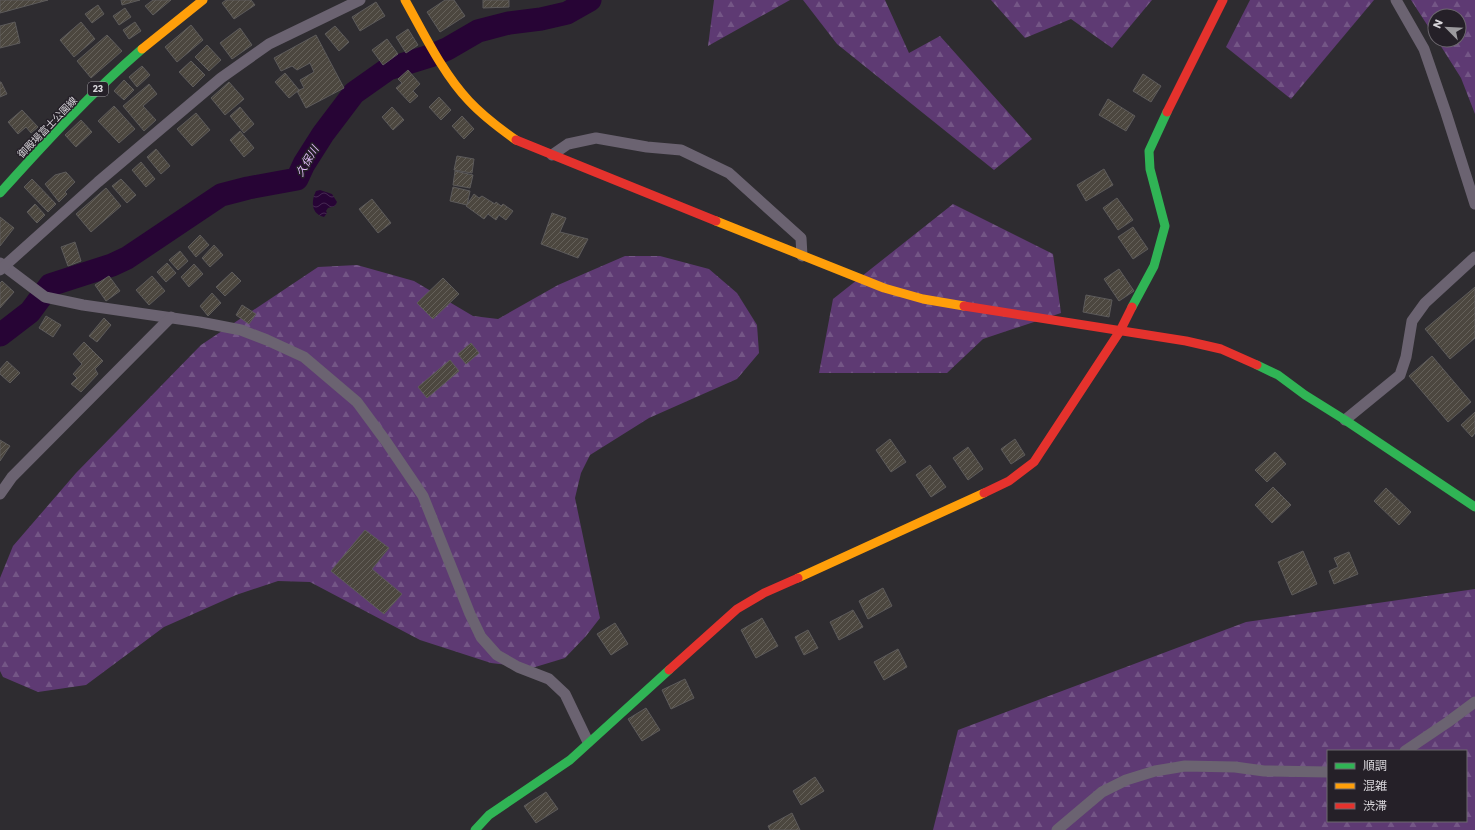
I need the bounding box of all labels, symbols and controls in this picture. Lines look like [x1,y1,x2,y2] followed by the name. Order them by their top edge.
[1427,8,1467,48] north arrow
[1429,17,1447,31] text: N
[88,82,108,96] road number: 23
[14,93,81,161] street label: 御殿場富士公園線
[292,142,323,179] water label: 久保川
[1327,750,1467,822] legend
[1363,757,1387,774] text: 順調
[1363,777,1387,794] text: 混雑
[1363,797,1387,814] text: 渋滞

